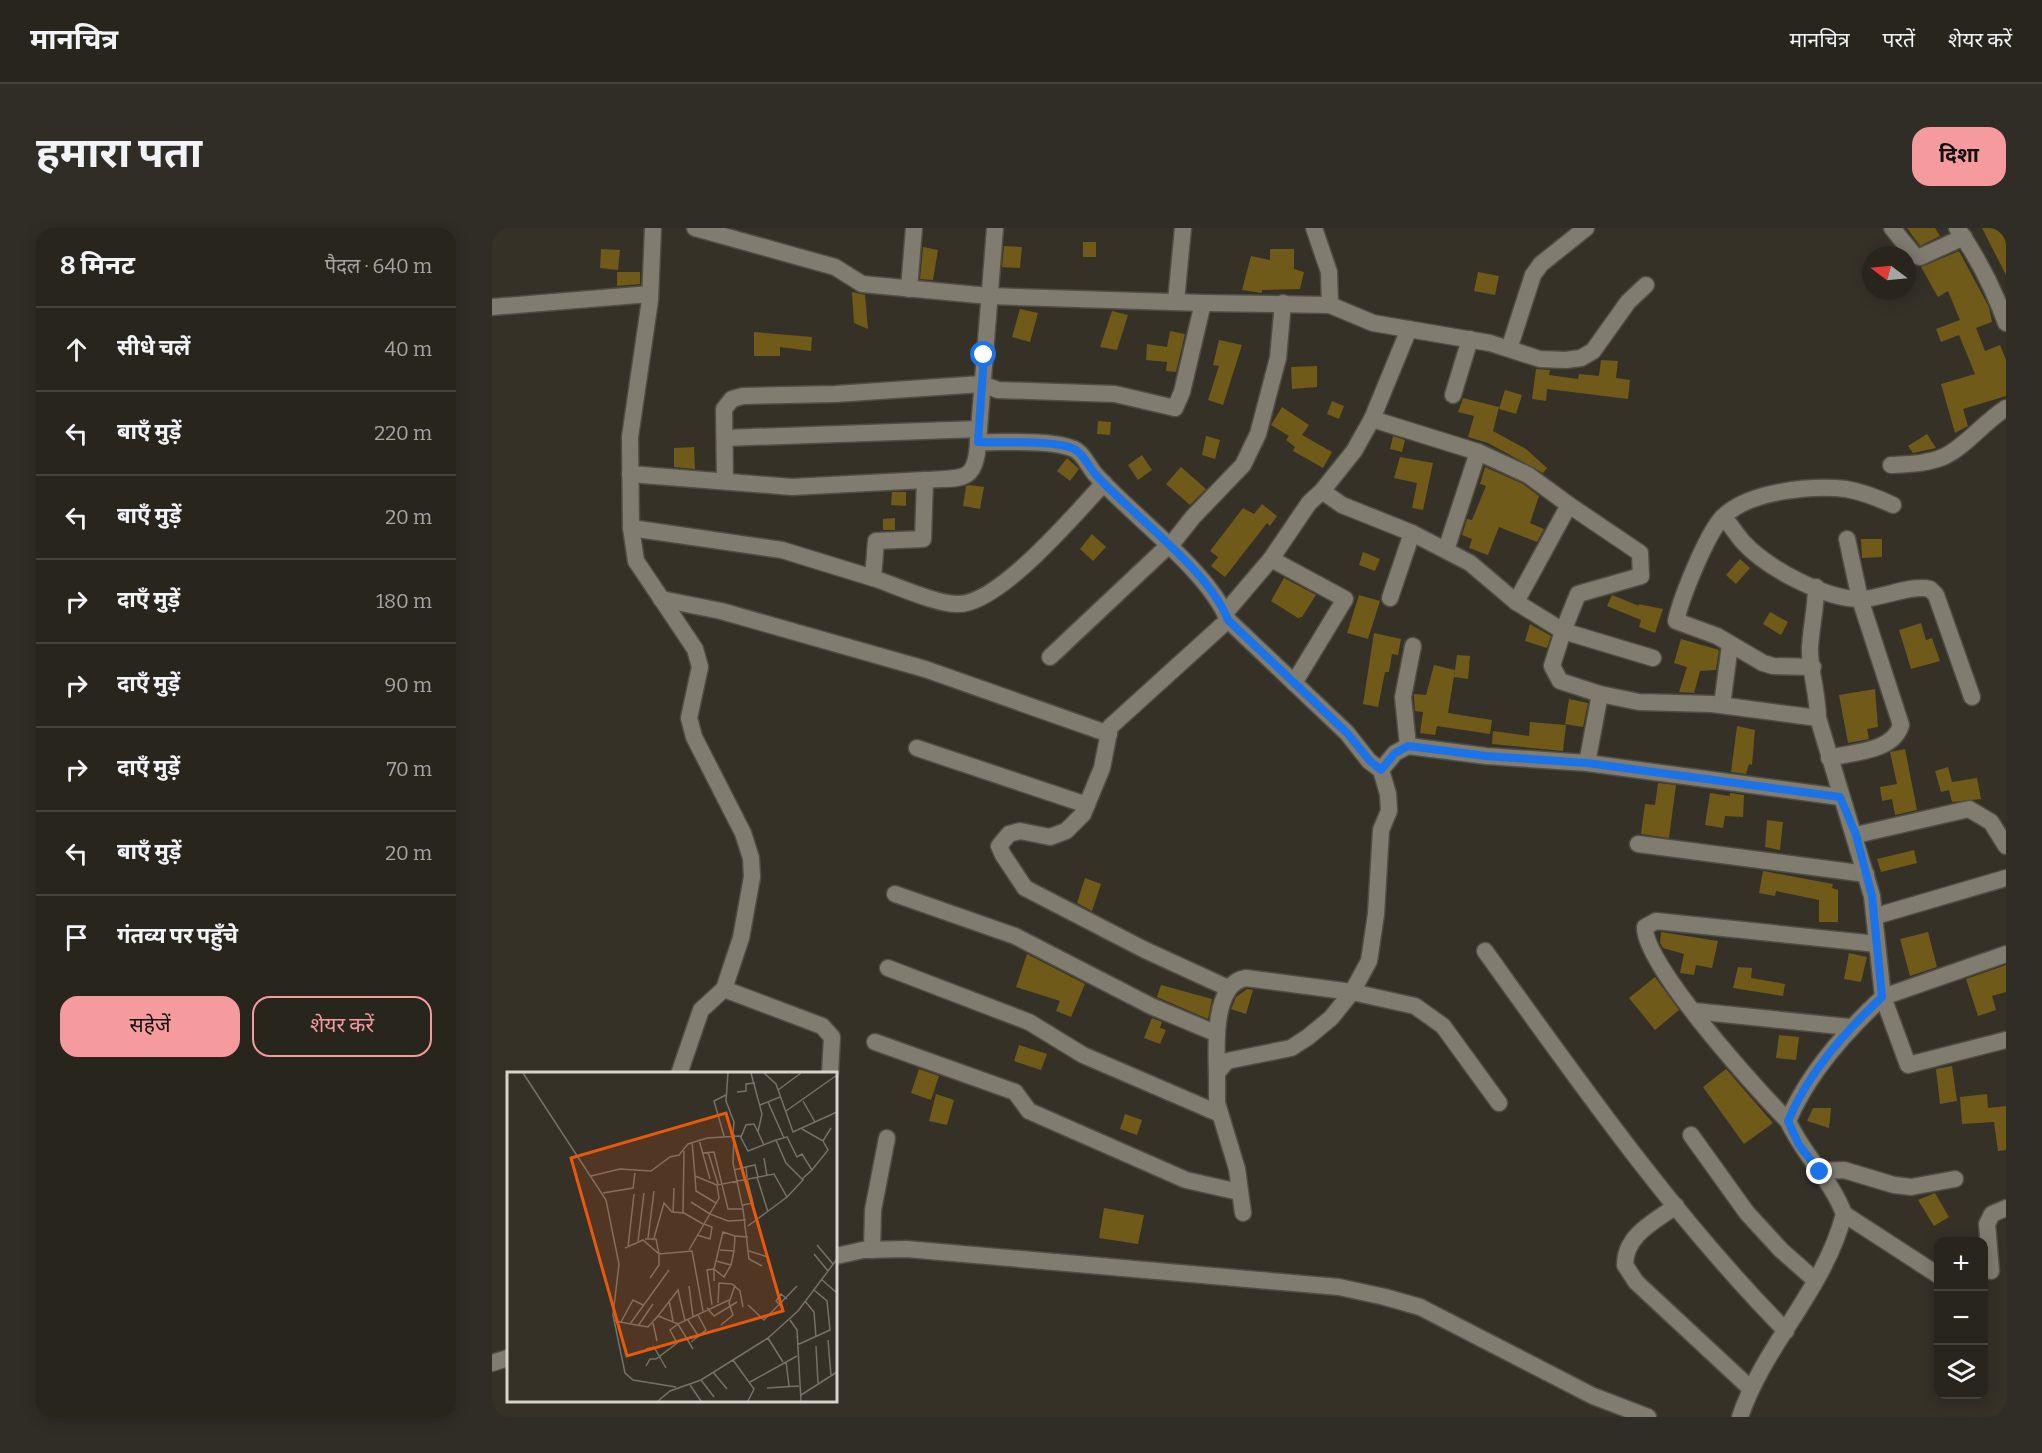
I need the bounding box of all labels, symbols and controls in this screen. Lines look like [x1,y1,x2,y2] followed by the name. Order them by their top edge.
[30,23,118,56] text: मानचित्र
[1790,27,1850,53] text: मानचित्र
[1883,27,1915,53] text: परतें
[1948,27,2012,53] text: शेयर करें
[1912,127,2006,186] button: दिशा
[36,128,202,178] text: हमारा पता
[1862,246,1916,300] north arrow
[60,250,135,281] text: 8 मिनट
[325,254,432,278] text: पैदल · 640 m
[60,333,93,366] icon: ahead
[117,334,190,361] text: सीधे चलें
[384,337,432,361] text: 40 m
[970,341,996,367] route start
[60,417,93,450] icon: left
[117,418,181,445] text: बाएँ मुड़ें
[374,421,432,445] text: 220 m
[60,501,93,534] icon: left
[117,502,181,529] text: बाएँ मुड़ें
[385,505,432,529] text: 20 m
[60,585,93,618] icon: right
[117,586,180,613] text: दाएँ मुड़ें
[376,589,432,613] text: 180 m
[60,669,93,702] icon: right
[117,670,180,697] text: दाएँ मुड़ें
[384,673,432,697] text: 90 m
[60,753,93,786] icon: right
[117,754,180,781] text: दाएँ मुड़ें
[386,757,432,781] text: 70 m
[60,837,93,870] icon: left
[117,838,181,865] text: बाएँ मुड़ें
[385,841,432,865] text: 20 m
[60,921,93,954] icon: arrive
[117,922,238,949] text: गंतव्य पर पहुँचे
[60,996,240,1057] button: सहेजें
[252,996,432,1057] button: शेयर करें
[507,1072,837,1402] inset map
[1806,1158,1832,1184] route end
[1934,1237,1988,1399] map controls
[1934,1237,1988,1291] button: +
[1934,1291,1988,1345] button: −
[1934,1345,1988,1399] button: layers

